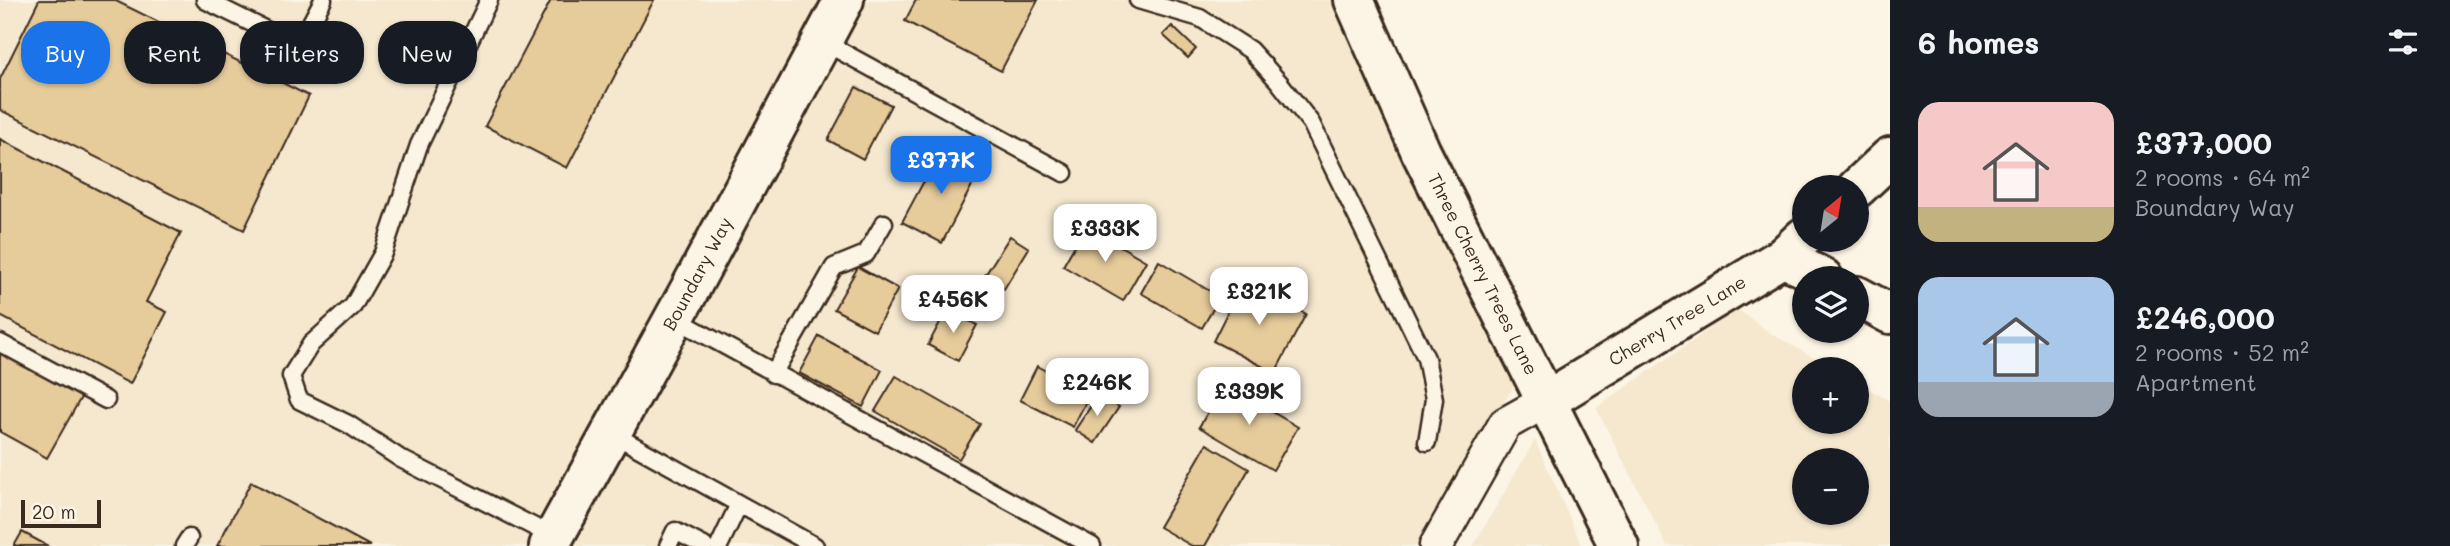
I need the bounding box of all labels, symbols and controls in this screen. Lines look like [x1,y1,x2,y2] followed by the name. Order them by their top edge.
[21,21,110,84] chip: Buy
[124,21,226,84] chip: Rent
[240,21,364,84] chip: Filters
[378,21,477,84] chip: New
[1918,22,2039,62] text: 6 homes
[2384,23,2422,61] icon: filters
[2135,122,2272,162] text: £377,000
[1974,130,2058,214] icon: home
[892,136,990,196] pin: £377K
[907,144,975,174] text: £377K
[2135,162,2310,192] text: 2 rooms · 64 m²
[1423,169,1544,379] street label: Three Cherry Trees Lane
[1792,175,1869,252] north arrow
[1792,175,1869,525] map controls
[2135,192,2295,222] text: Boundary Way
[1056,204,1154,264] pin: £333K
[1070,212,1140,242] text: £333K
[657,213,737,334] street label: Boundary Way
[1792,266,1869,343] button: layers
[1210,268,1308,327] pin: £321K
[1604,269,1750,371] street label: Cherry Tree Lane
[1226,275,1292,305] text: £321K
[904,276,1002,335] pin: £456K
[917,283,989,313] text: £456K
[2135,297,2275,337] text: £246,000
[1974,305,2058,389] icon: home
[2135,337,2309,367] text: 2 rooms · 52 m²
[1792,357,1869,434] button: +
[1048,358,1146,418] pin: £246K
[1062,366,1132,396] text: £246K
[2135,367,2257,397] text: Apartment
[1200,368,1298,427] pin: £339K
[1214,375,1284,405] text: £339K
[1792,448,1869,525] button: −
[21,497,102,529] scale bar
[32,499,76,524] text: 20 m

